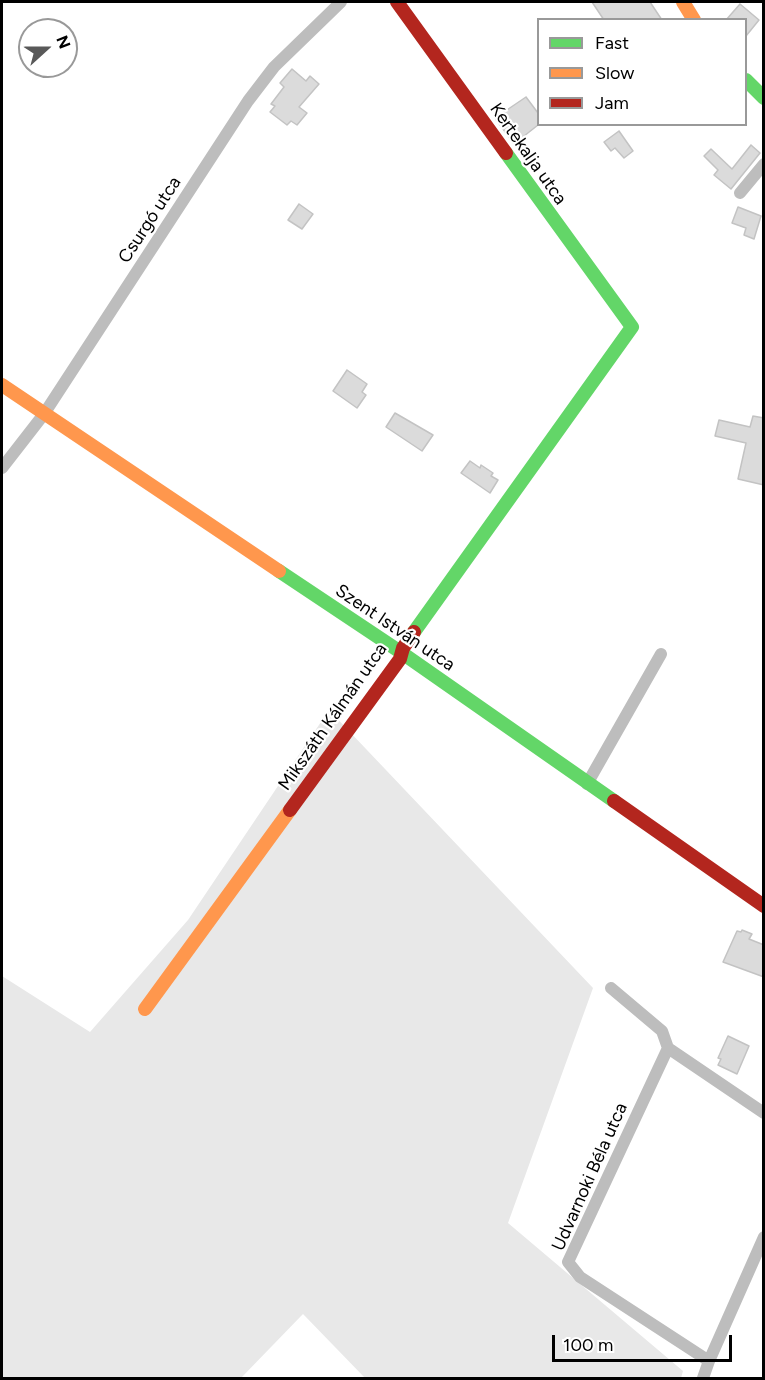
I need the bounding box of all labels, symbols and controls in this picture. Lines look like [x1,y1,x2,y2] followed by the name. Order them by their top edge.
[18,18,78,78] north arrow
[537,18,747,126] legend
[595,32,629,54] text: Fast
[52,33,74,51] text: N
[595,62,634,84] text: Slow
[595,92,629,114] text: Jam
[485,99,571,209] street label: Kertekalja utca
[114,173,186,267] street label: Csurgó utca
[331,580,459,676] street label: Szent István utca
[274,639,392,795] street label: Mikszáth Kálmán utca
[548,1100,632,1254] street label: Udvarnoki Béla utca
[555,1323,735,1361] scale bar
[563,1334,613,1356] text: 100 m

